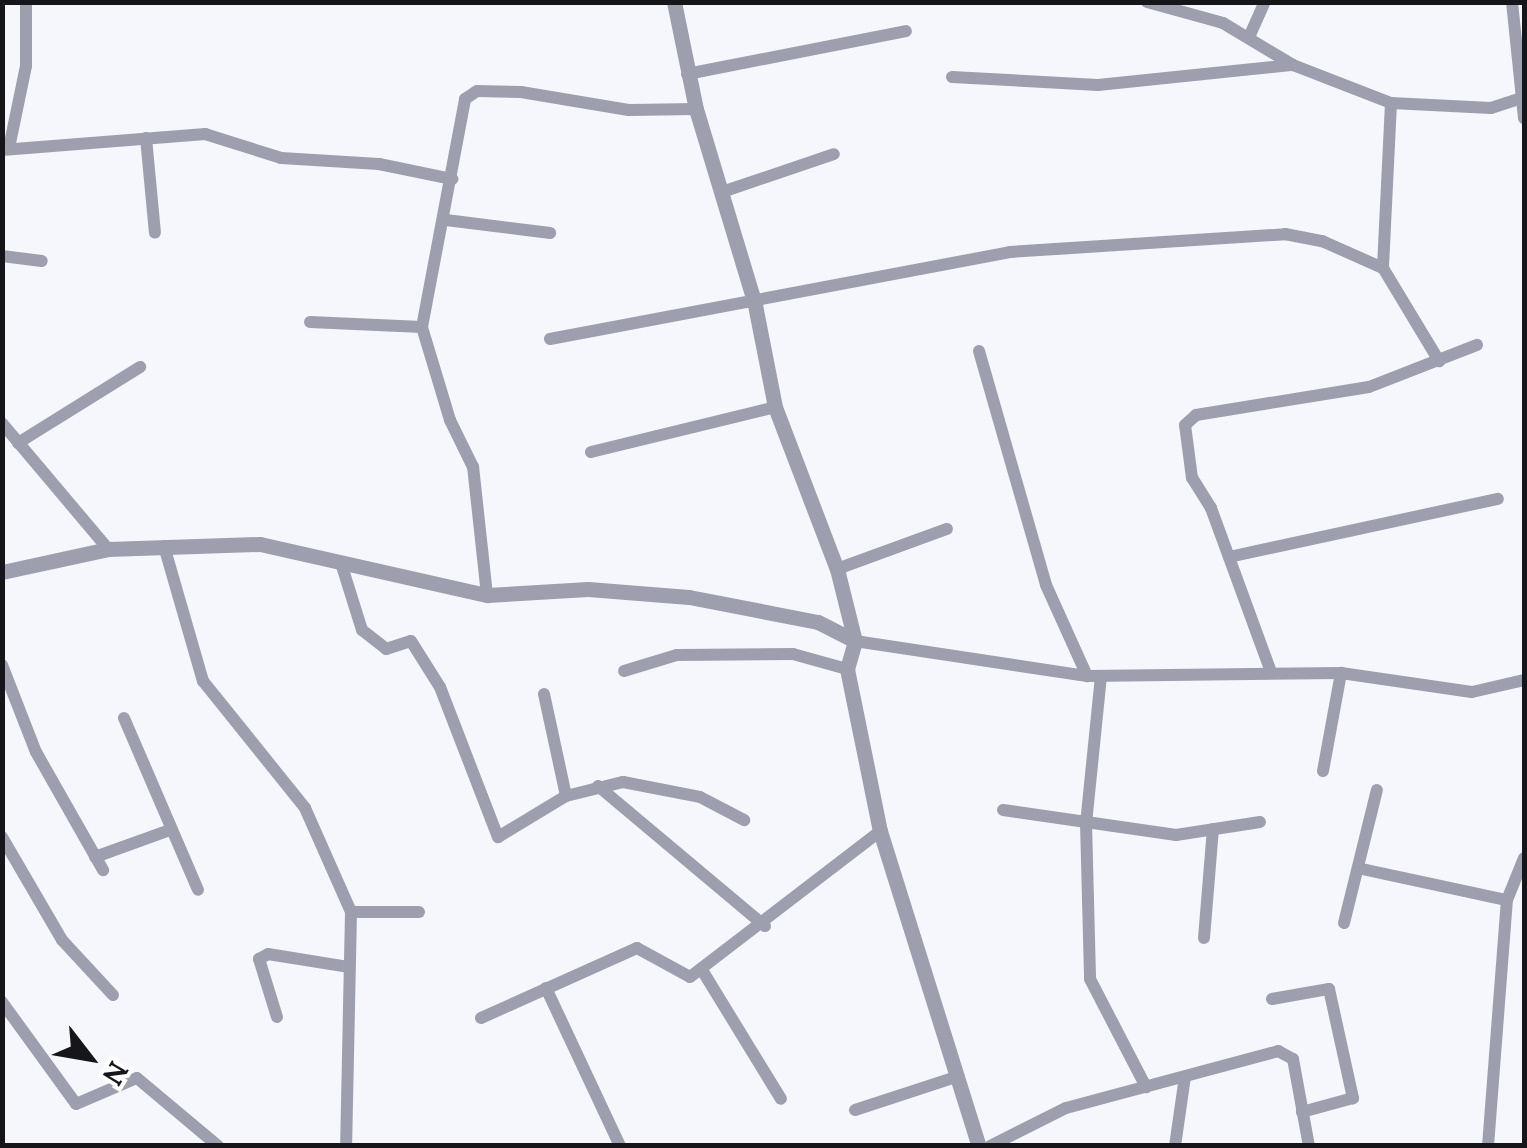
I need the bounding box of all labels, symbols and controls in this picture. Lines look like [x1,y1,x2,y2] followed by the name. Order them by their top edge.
[40,1008,140,1108] north arrow
[95,1055,137,1092] text: N

